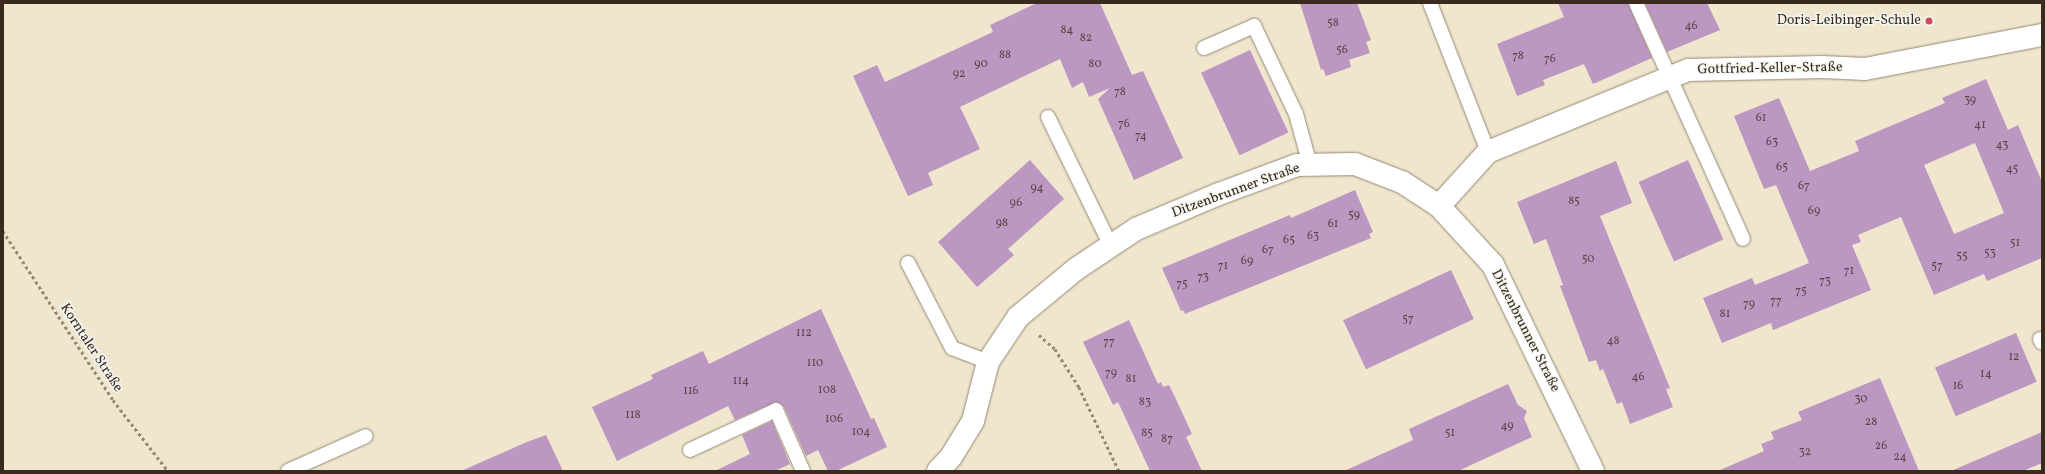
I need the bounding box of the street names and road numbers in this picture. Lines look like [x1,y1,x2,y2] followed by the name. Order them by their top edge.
[1697,59,1843,79] street label: Gottfried-Keller-Straße
[1170,160,1302,222] street label: Ditzenbrunner Straße
[1487,267,1563,395] street label: Ditzenbrunner Straße
[56,300,126,396] street label: Korntaler Straße

